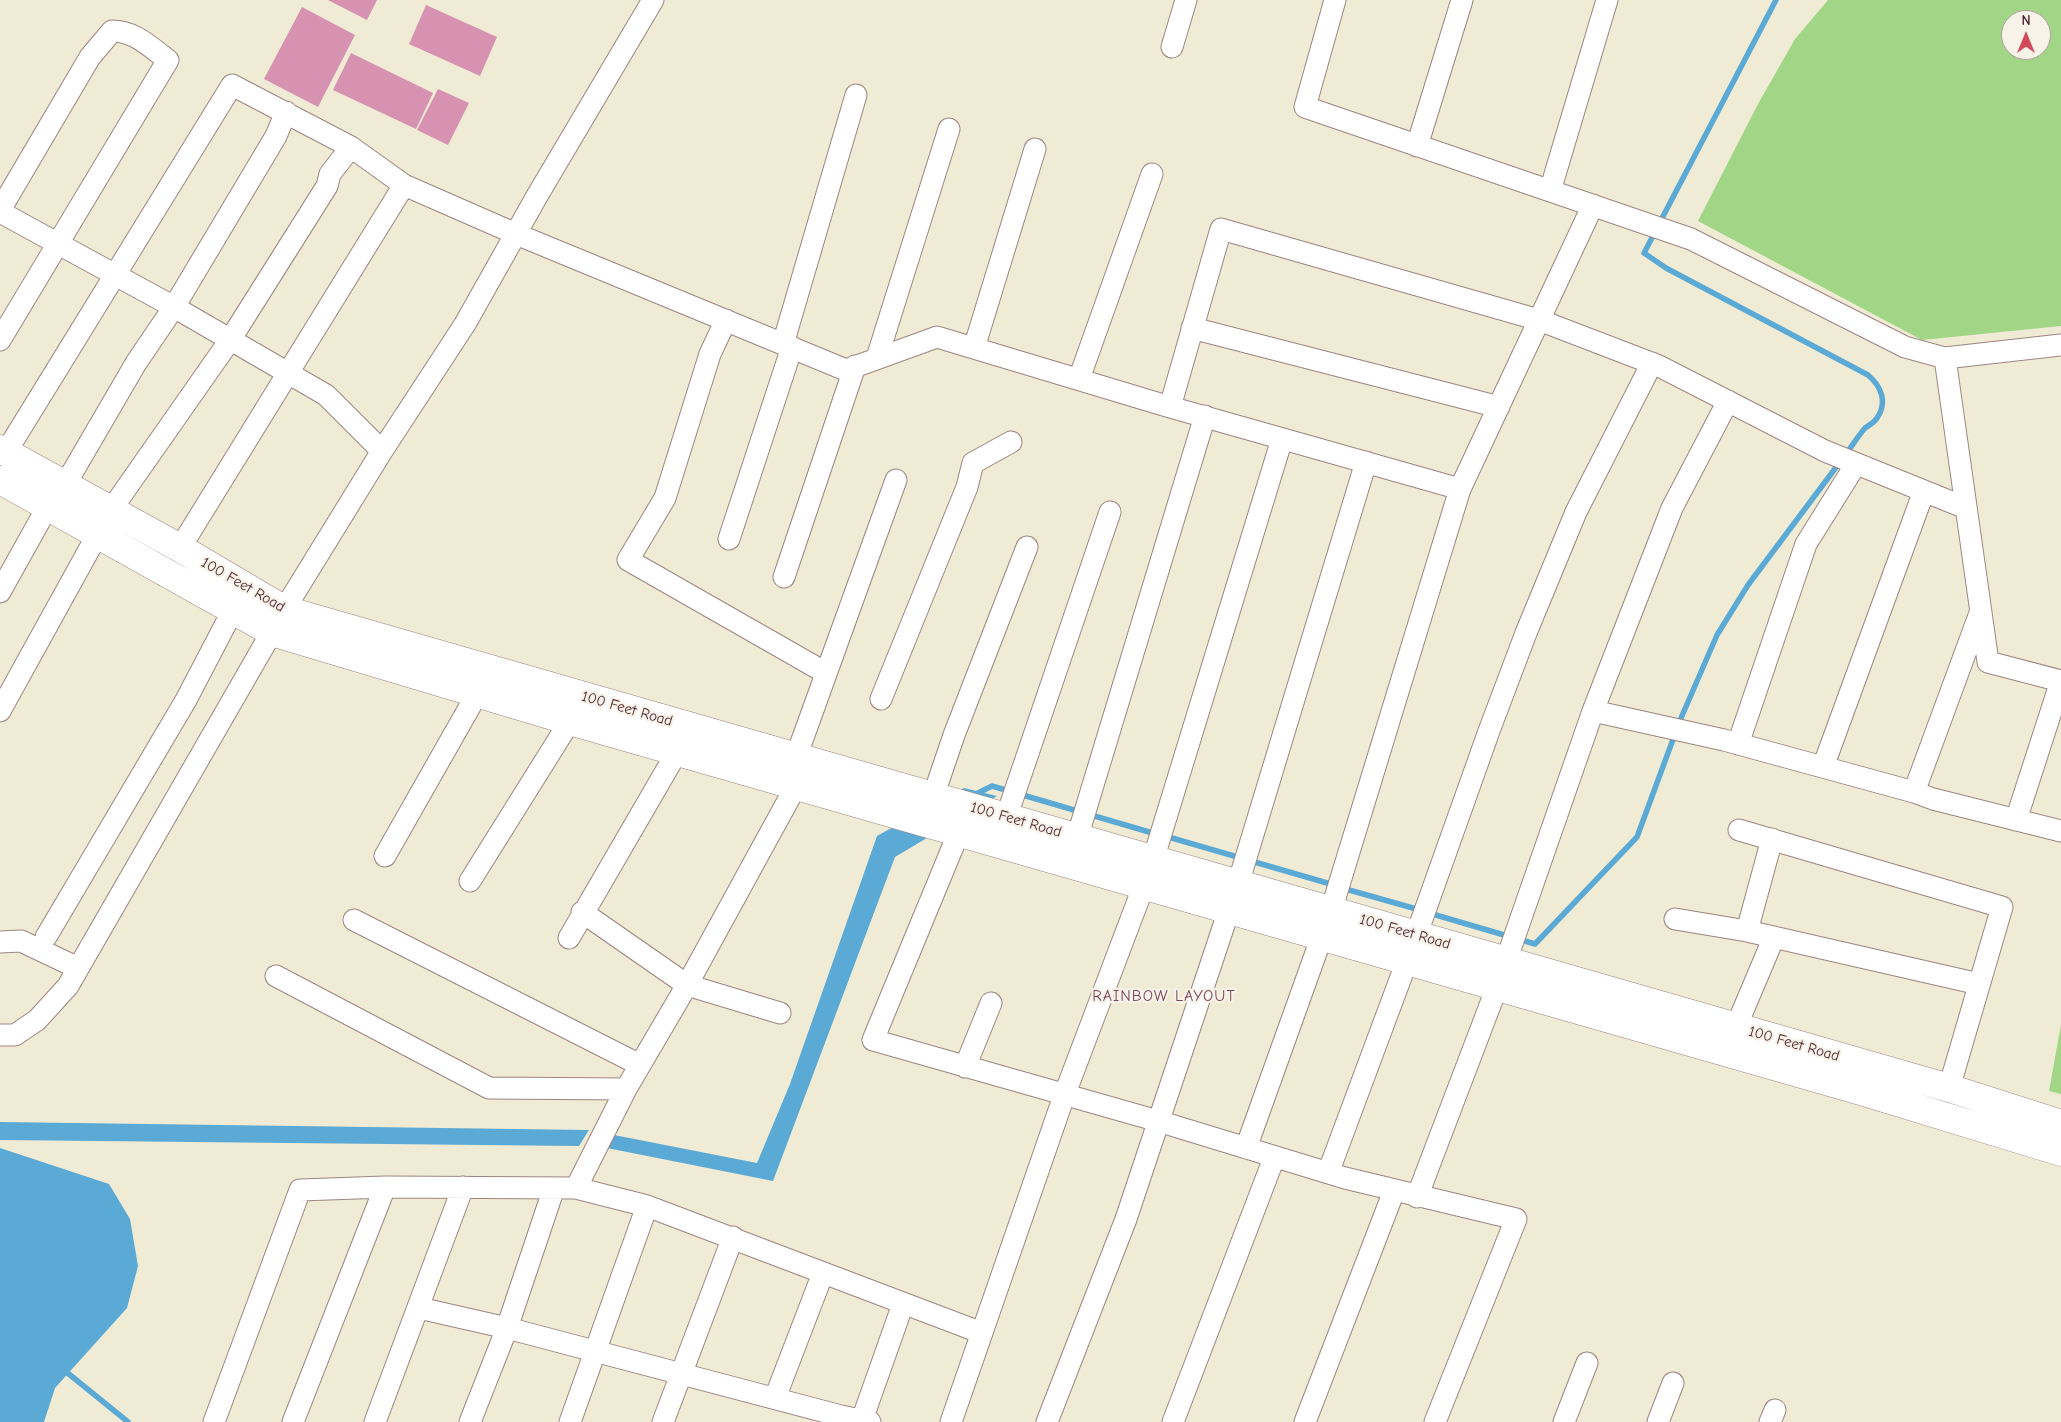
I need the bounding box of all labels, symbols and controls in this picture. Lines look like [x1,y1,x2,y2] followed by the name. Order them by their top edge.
[2001,10,2051,60] north arrow
[2021,12,2031,29] text: N
[198,554,288,616] street label: 100 Feet Road
[579,687,675,731] street label: 100 Feet Road
[968,798,1064,842] street label: 100 Feet Road
[1357,910,1453,954] street label: 100 Feet Road
[1090,986,1238,1006] district label: RAINBOW LAYOUT
[1746,1022,1842,1066] street label: 100 Feet Road

